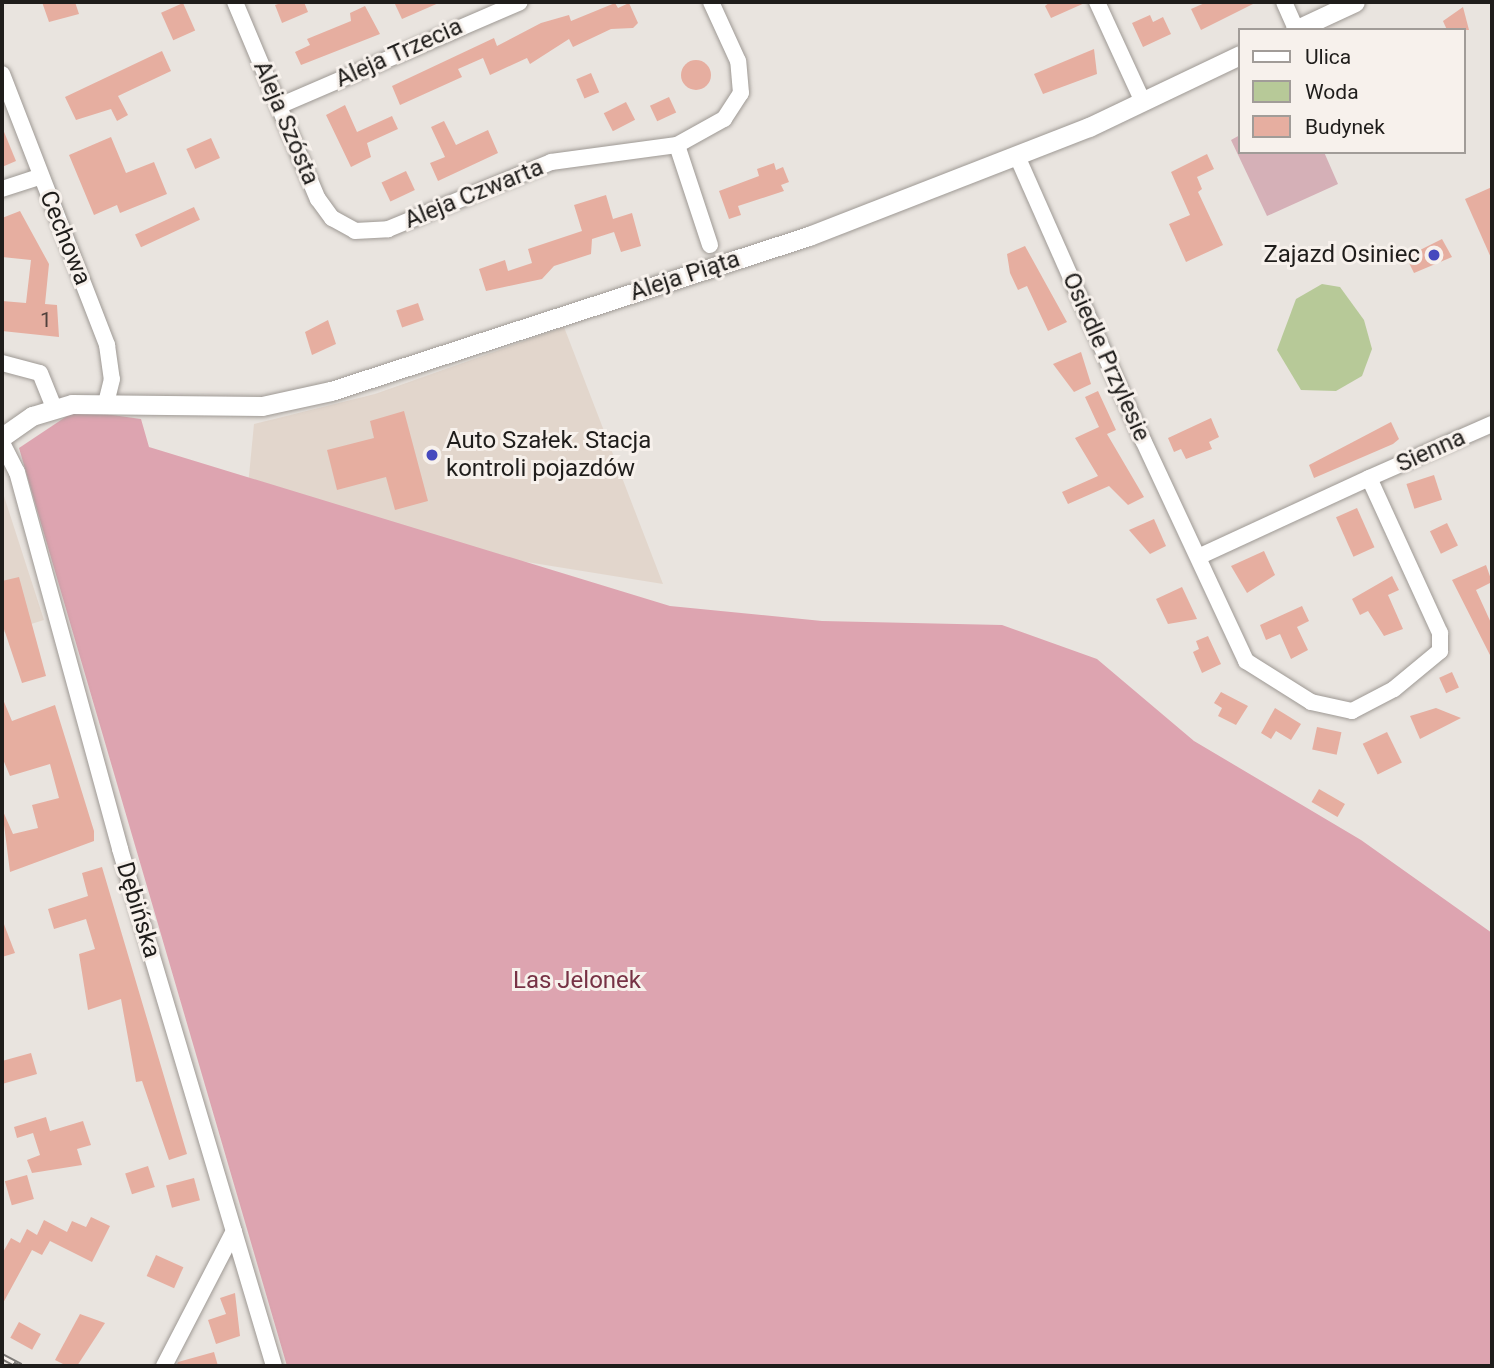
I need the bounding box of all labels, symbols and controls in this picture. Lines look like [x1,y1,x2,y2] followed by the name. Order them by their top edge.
[331,12,467,94] street label: Aleja Trzecia
[1238,28,1466,154] legend
[1305,45,1351,69] text: Ulica
[247,57,325,189] street label: Aleja Szósta
[1305,80,1359,104] text: Woda
[1305,115,1385,139] text: Budynek
[400,153,548,235] street label: Aleja Czwarta
[33,187,97,289] street label: Cechowa
[1263,241,1420,269] place label: Zajazd Osiniec
[626,245,744,307] street label: Aleja Piąta
[1426,247,1442,263] marker: Zajazd Osiniec
[1056,268,1156,446] street label: Osiedle Przylesie
[40,307,52,333] house number: 1
[1392,423,1470,479] street label: Sienna
[446,427,651,483] place label: Auto Szałek. Stacja kontroli pojazdów
[424,447,440,463] marker: Auto Szałek. Stacja kontroli pojazdów
[110,859,166,961] street label: Dębińska
[513,967,641,995] park label: Las Jelonek

